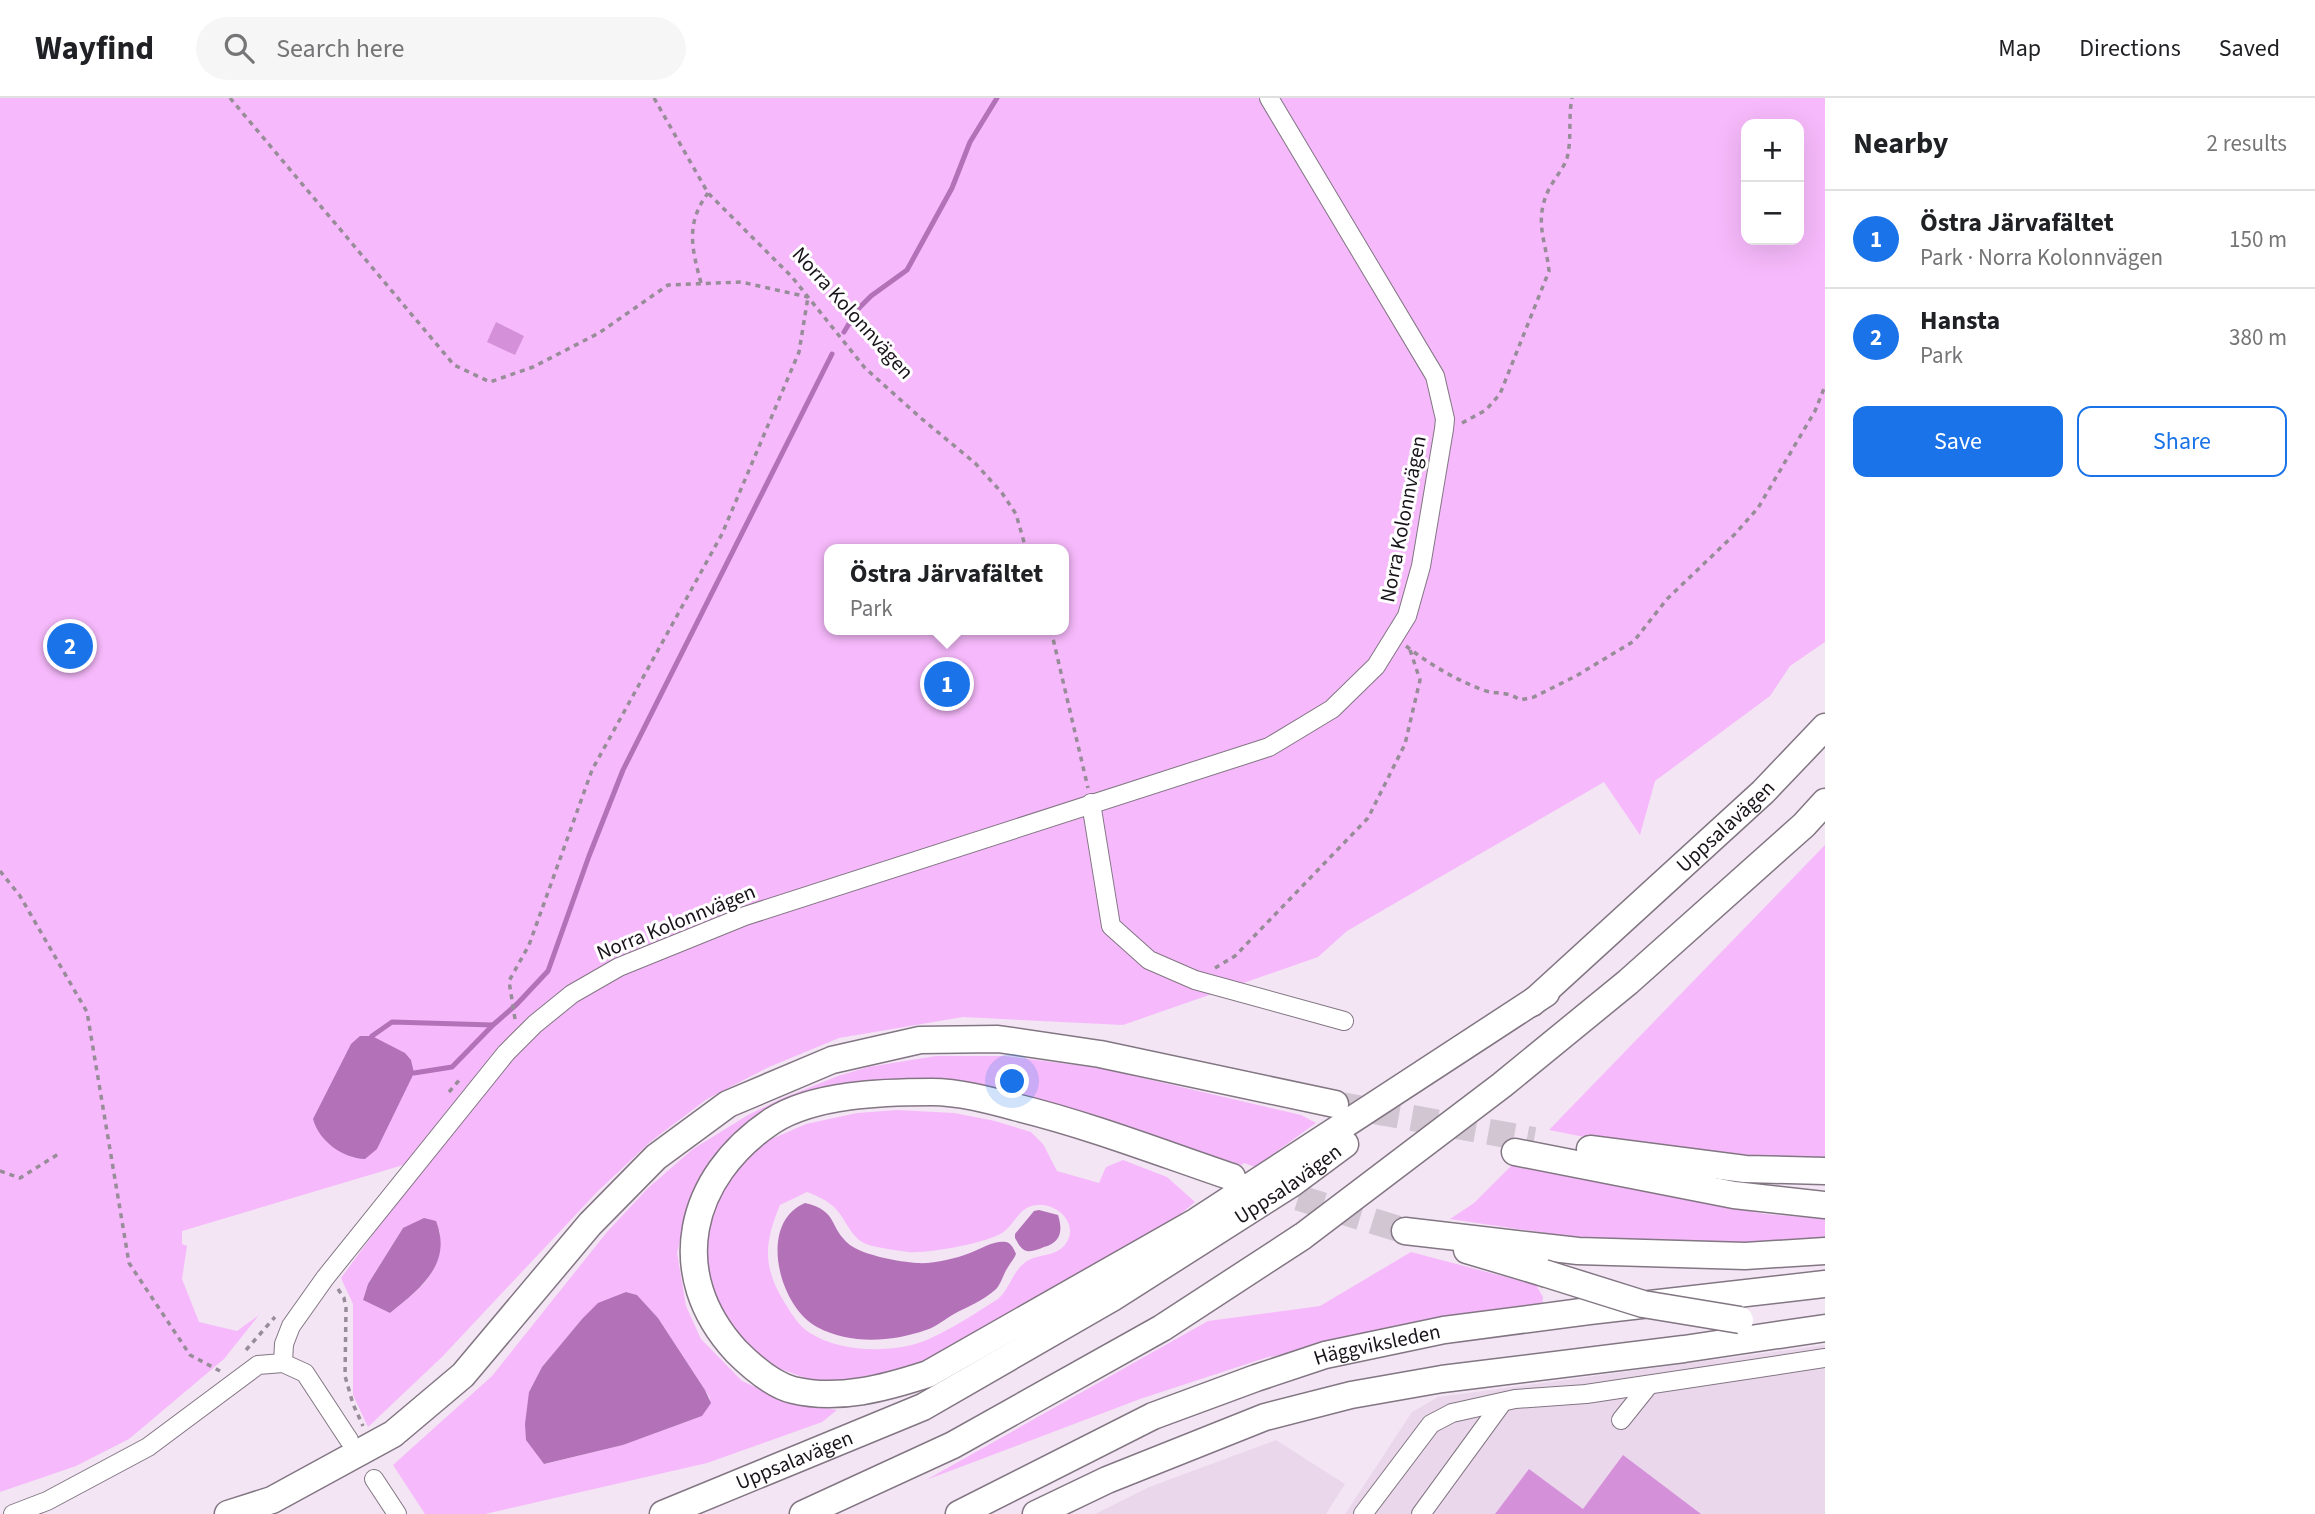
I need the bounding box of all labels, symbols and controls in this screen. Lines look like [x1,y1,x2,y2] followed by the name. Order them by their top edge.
[196,17,686,80] search box
[35,25,154,72] text: Wayfind
[220,29,258,67] icon: search
[276,30,404,67] text: Search here
[1998,31,2041,66] text: Map
[2079,31,2181,66] text: Directions
[2219,31,2280,66] text: Saved
[1741,119,1804,245] map controls
[1741,119,1804,182] button: +
[1853,122,1948,165] text: Nearby
[2207,127,2287,160] text: 2 results
[1741,182,1804,245] button: −
[1920,204,2114,241] text: Östra Järvafältet
[1870,223,1882,256] text: 1
[2229,223,2287,256] text: 150 m
[785,240,921,386] street label: Norra Kolonnvägen
[1920,241,2163,274] text: Park · Norra Kolonnvägen
[1920,302,2000,339] text: Hansta
[1870,321,1882,354] text: 2
[2229,321,2287,354] text: 380 m
[1920,339,1963,372] text: Park
[1853,406,2063,477] button: Save
[2077,406,2287,477] button: Share
[1372,433,1434,605] street label: Norra Kolonnvägen
[824,544,1069,635] popup
[850,555,1043,592] text: Östra Järvafältet
[850,592,893,625] text: Park
[47,620,93,672] pin: 2
[924,658,970,710] pin: 1
[1669,773,1782,879] street label: Uppsalavägen
[592,876,760,968] street label: Norra Kolonnvägen
[995,1064,1029,1098] your location
[1228,1136,1348,1231] street label: Uppsalavägen
[1309,1316,1443,1373] street label: Häggviksleden
[731,1422,858,1497] street label: Uppsalavägen

